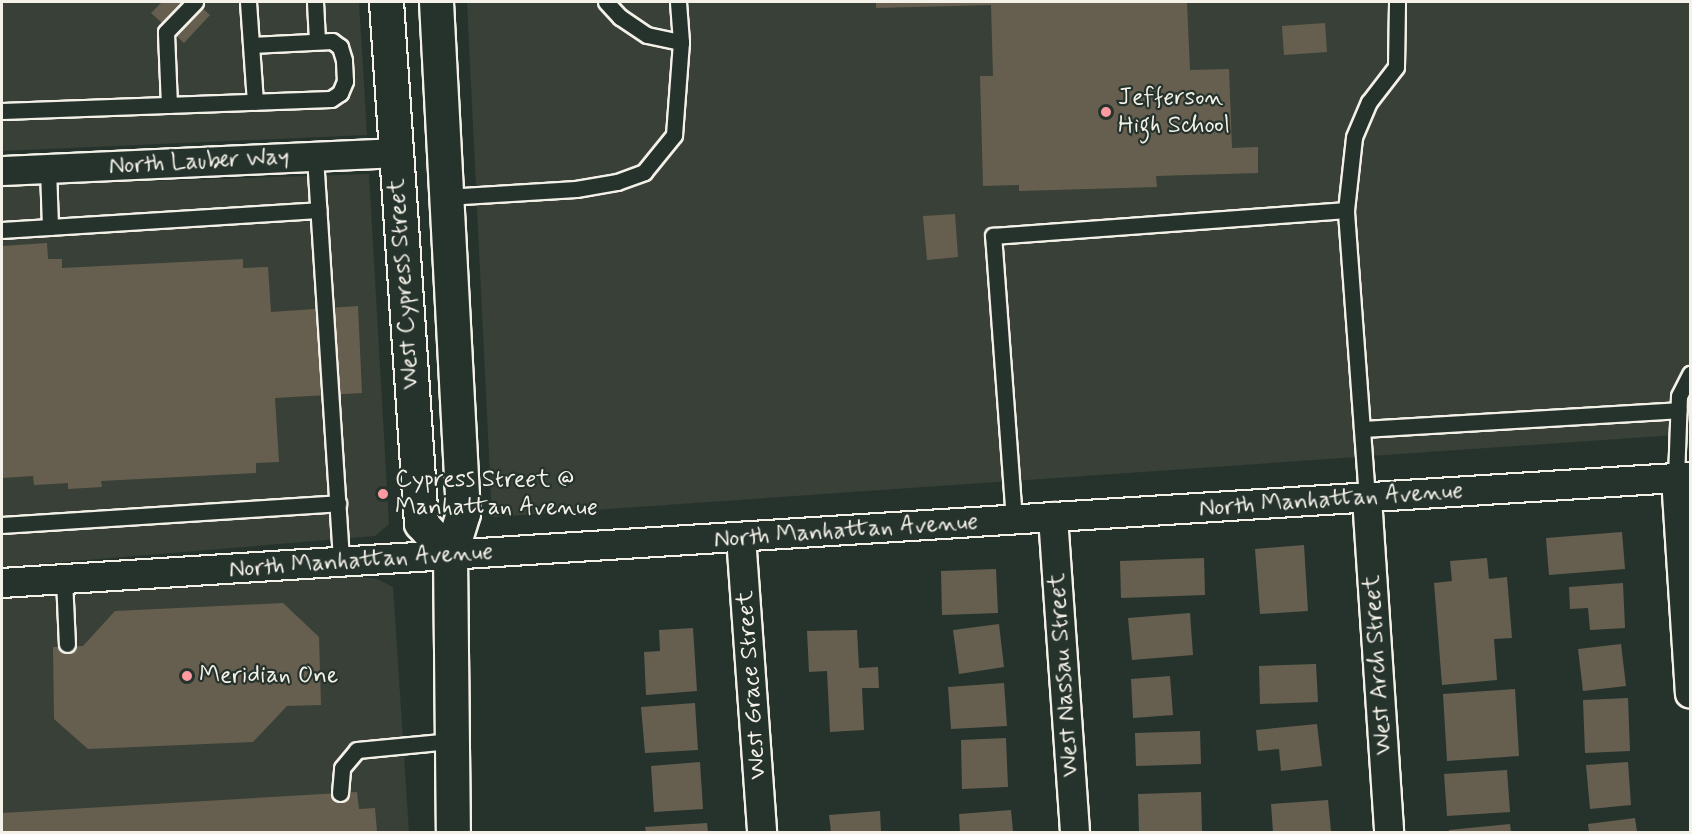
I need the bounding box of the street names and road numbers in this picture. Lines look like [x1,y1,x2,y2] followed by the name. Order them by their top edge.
[106,143,292,181] street label: North Lauber Way
[382,178,426,390] street label: West Cypress Street
[1200,477,1462,523] street label: North Manhattan Avenue
[715,508,977,554] street label: North Manhattan Avenue
[230,538,492,584] street label: North Manhattan Avenue
[1043,572,1085,778] street label: West Nassau Street
[1357,574,1399,756] street label: West Arch Street
[731,590,773,780] street label: West Grace Street

